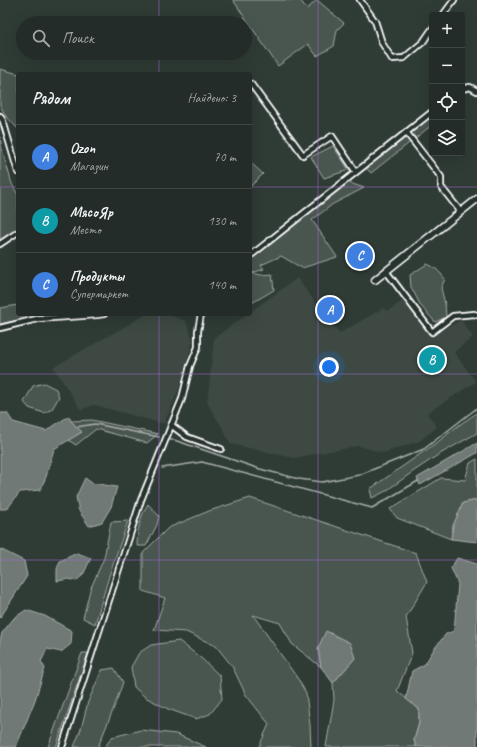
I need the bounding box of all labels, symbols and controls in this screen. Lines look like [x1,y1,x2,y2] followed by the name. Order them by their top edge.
[429,12,465,156] map controls
[429,12,465,48] button: +
[16,16,252,60] search box
[30,27,52,49] icon: search
[62,29,94,48] text: Поиск
[429,48,465,84] button: −
[429,84,465,120] button: locate
[32,88,70,109] text: Рядом
[188,90,236,106] text: Найдено: 3
[429,120,465,156] button: layers
[70,139,95,158] text: Ozon
[42,149,48,165] text: A
[214,149,236,165] text: 70 m
[70,158,108,174] text: Магазин
[70,203,113,222] text: МясоЯр
[42,213,48,229] text: B
[208,213,236,229] text: 130 m
[70,222,101,238] text: Место
[347,241,373,271] pin: C
[70,267,124,286] text: Продукты
[42,277,48,293] text: C
[208,277,236,293] text: 140 m
[70,286,128,302] text: Супермаркет
[317,295,343,325] pin: A
[419,345,445,375] pin: B
[319,357,339,377] your location

